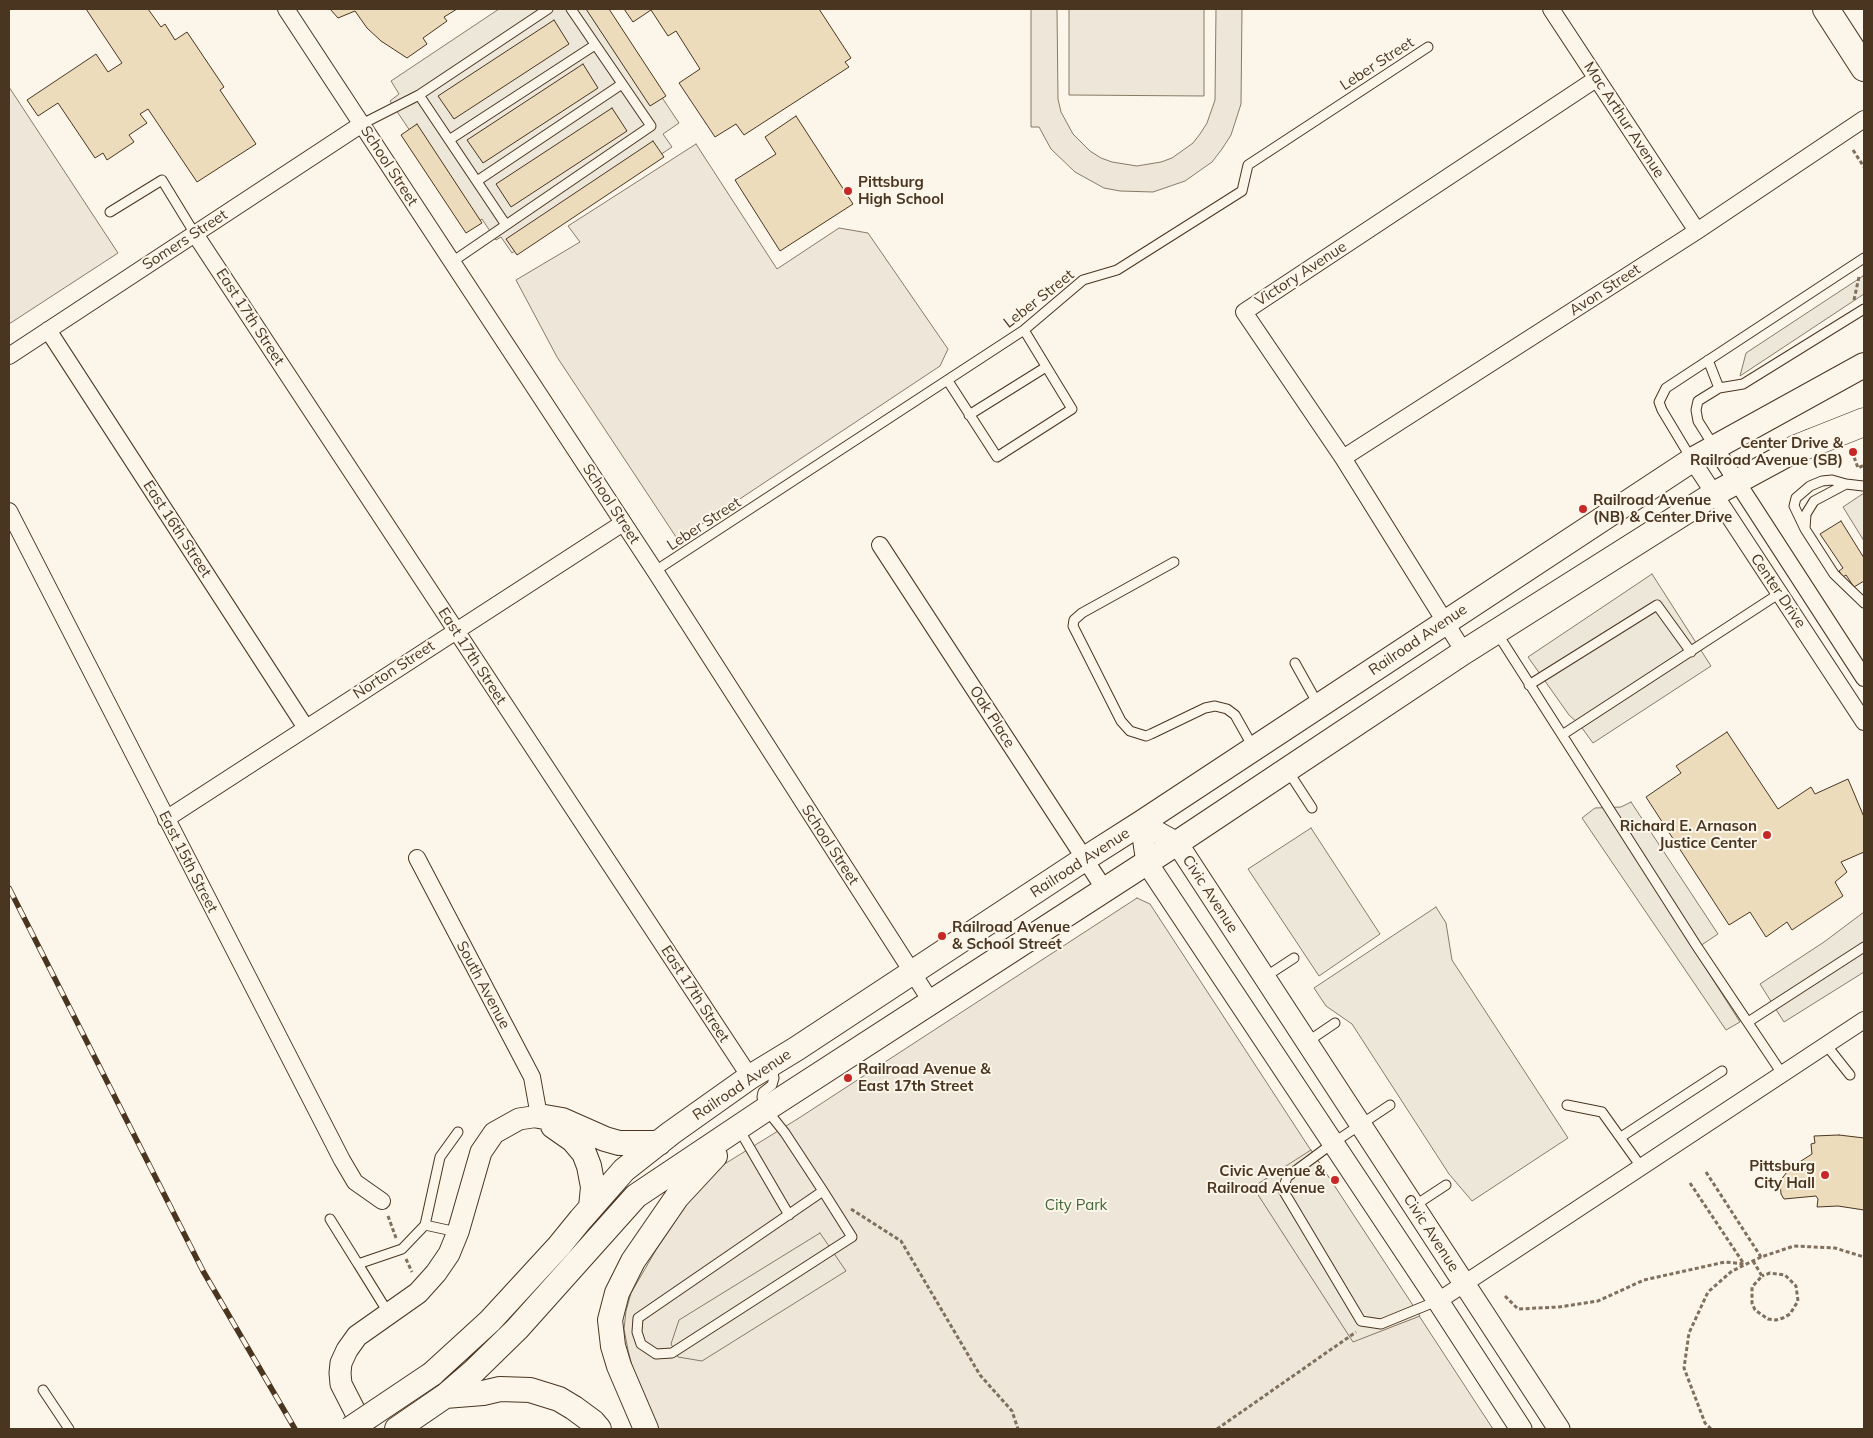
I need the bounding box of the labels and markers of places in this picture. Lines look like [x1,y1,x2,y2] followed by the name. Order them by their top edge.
[858,173,944,208] place label: Pittsburg High School
[842,185,854,197] marker: Pittsburg High School
[1690,434,1843,469] place label: Center Drive & Railroad Avenue (SB)
[1847,446,1859,458] marker: Center Drive & Railroad Avenue (SB)
[1593,491,1732,526] place label: Railroad Avenue (NB) & Center Drive
[1577,503,1589,515] marker: Railroad Avenue (NB) & Center Drive
[1620,817,1757,852] place label: Richard E. Arnason Justice Center
[1761,829,1773,841] marker: Richard E. Arnason Justice Center
[952,918,1070,953] place label: Railroad Avenue & School Street
[936,930,948,942] marker: Railroad Avenue & School Street
[858,1060,991,1095] place label: Railroad Avenue & East 17th Street
[842,1072,854,1084] marker: Railroad Avenue & East 17th Street
[1749,1157,1815,1192] place label: Pittsburg City Hall
[1207,1162,1325,1197] place label: Civic Avenue & Railroad Avenue
[1819,1169,1831,1181] marker: Pittsburg City Hall
[1329,1174,1341,1186] marker: Civic Avenue & Railroad Avenue

